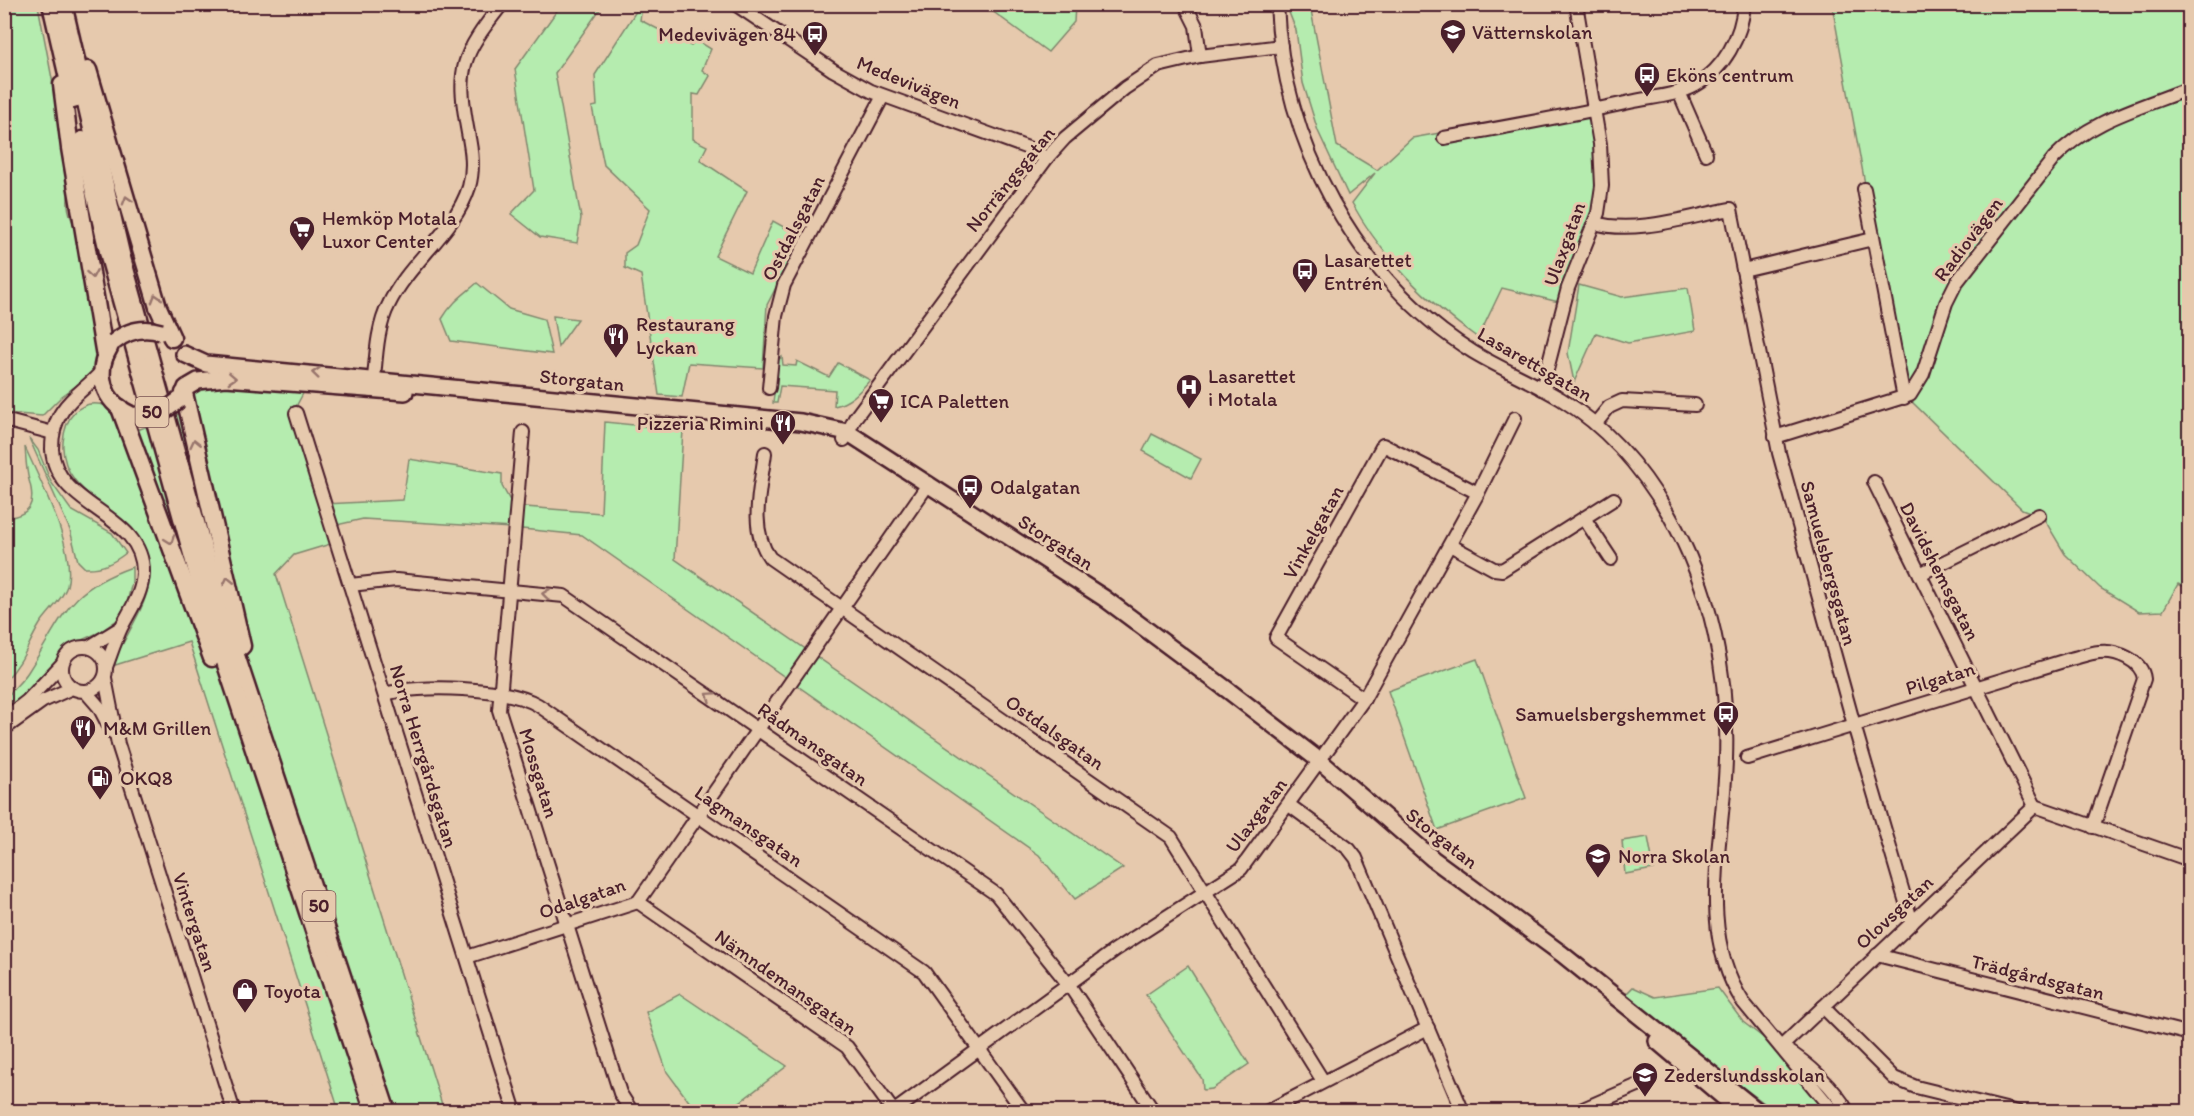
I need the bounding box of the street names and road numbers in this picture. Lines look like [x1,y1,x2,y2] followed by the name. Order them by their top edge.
[853,50,965,114] street label: Medevivägen
[960,121,1060,237] street label: Norrängsgatan
[756,171,830,285] street label: Ostdalsgatan
[1928,192,2008,286] street label: Radiovägen
[1538,198,1590,289] street label: Ulaxgatan
[1473,321,1597,407] street label: Lasarettsgatan
[538,364,626,396] street label: Storgatan
[136,397,168,427] road number: 50
[1795,478,1863,648] street label: Samuelsbergsgatan
[1277,481,1349,583] street label: Vinkelgatan
[1895,498,1985,644] street label: Davidshemsgatan
[1014,509,1099,575] street label: Storgatan
[1902,656,1978,700] street label: Pilgatan
[385,662,463,851] street label: Norra Herrgårdsgatan
[1001,689,1109,775] street label: Ostdalsgatan
[753,697,873,791] street label: Rådmansgatan
[514,725,564,821] street label: Mossgatan
[1220,773,1292,857] street label: Ulaxgatan
[690,780,808,872] street label: Lagmansgatan
[1401,802,1483,874] street label: Storgatan
[168,869,222,975] street label: Vintergatan
[1850,870,1938,954] street label: Olovsgatan
[535,872,629,924] street label: Odalgatan
[302,891,336,921] road number: 50
[710,924,862,1040] street label: Nämndemansgatan
[1969,949,2107,1005] street label: Trädgårdsgatan

